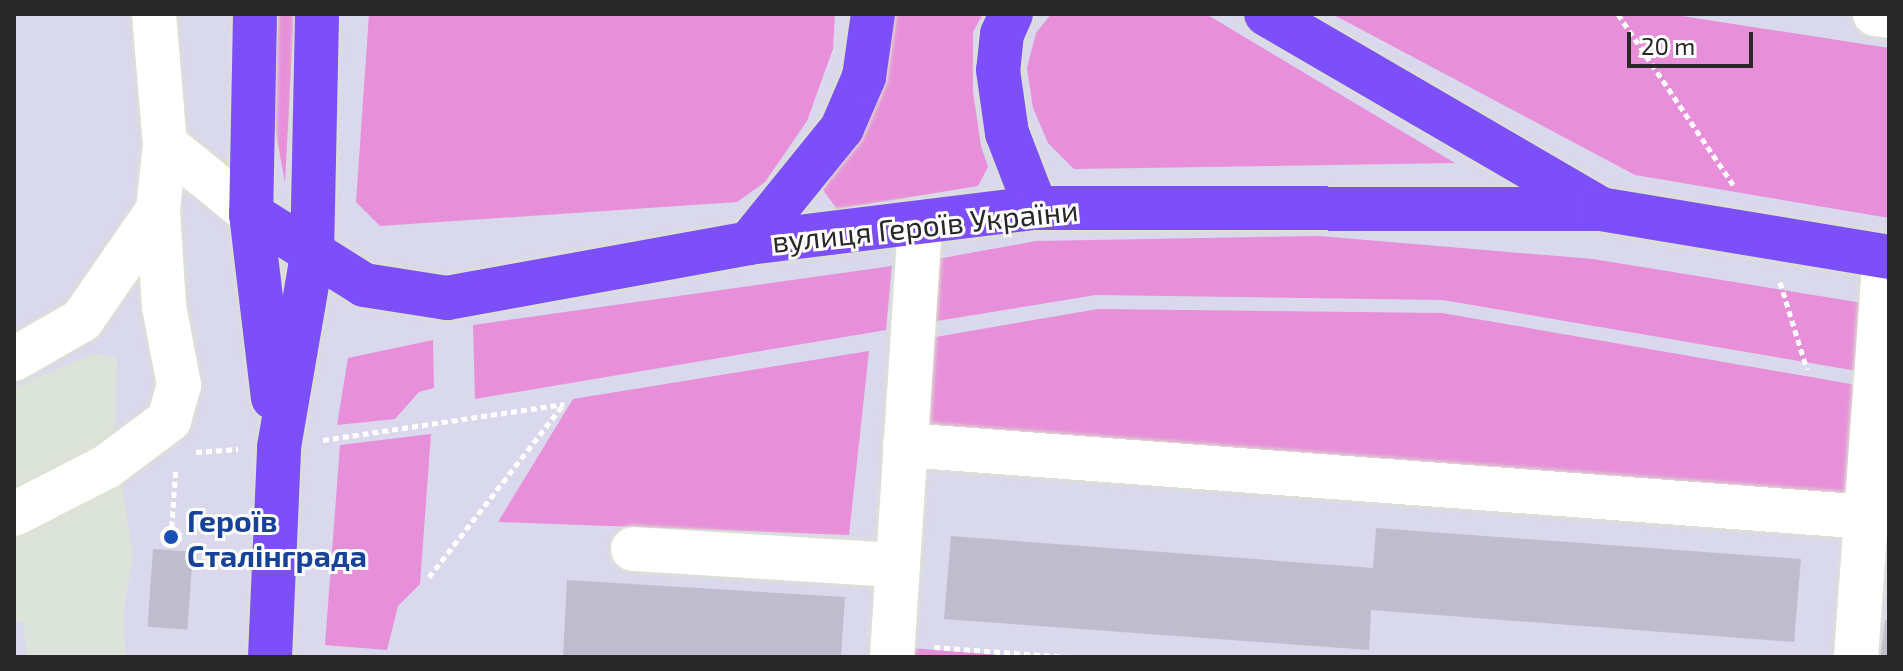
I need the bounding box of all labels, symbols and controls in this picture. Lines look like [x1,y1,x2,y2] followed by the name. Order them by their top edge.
[1631,16,1757,66] scale bar
[1641,31,1695,60] text: 20 m
[770,191,1080,259] street label: вулиця Героїв України
[187,502,367,572] place label: Героїв Сталінграда
[162,528,180,546] marker: Героїв Сталінграда

